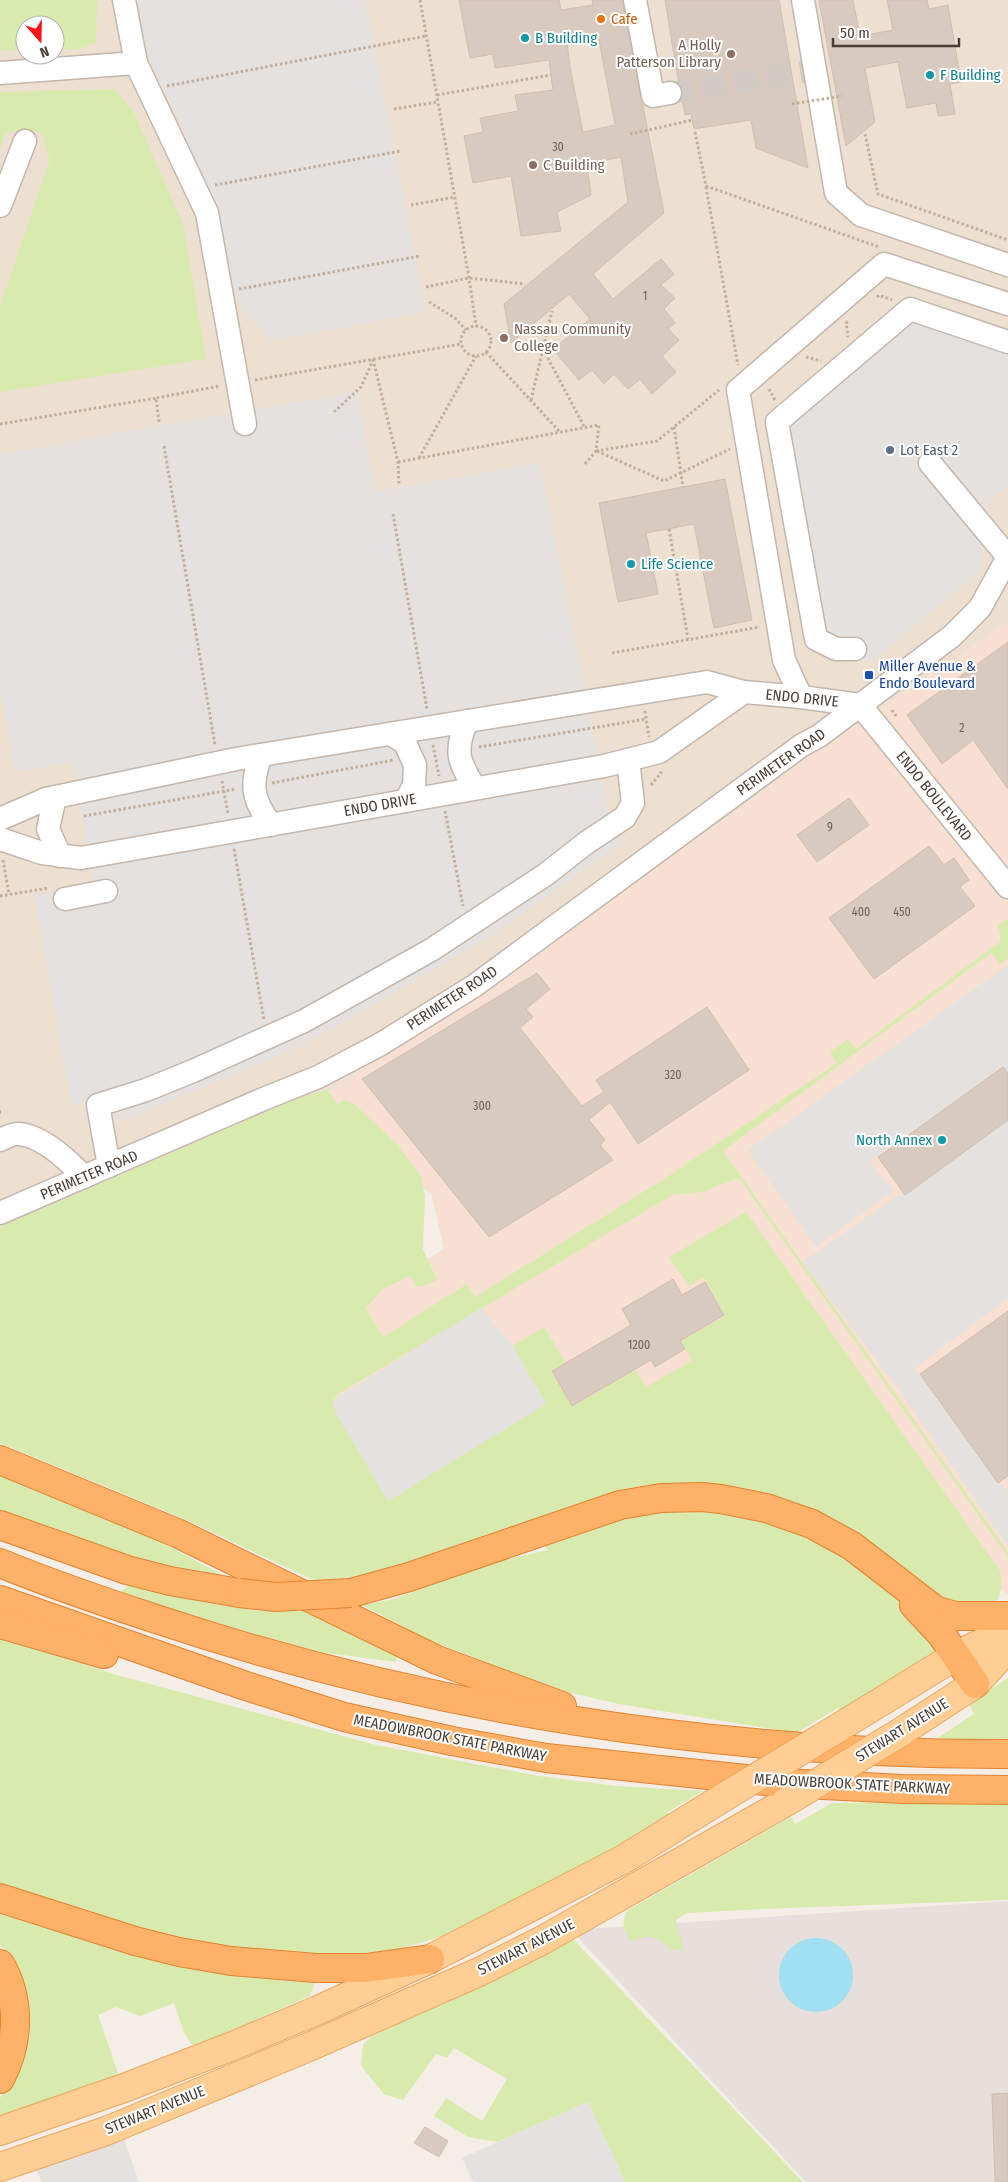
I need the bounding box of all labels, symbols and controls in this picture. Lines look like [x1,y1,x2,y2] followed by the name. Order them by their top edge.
[611,10,638,28] place label: Cafe
[595,13,607,25] marker: Cafe
[15,15,65,65] north arrow
[833,15,959,47] scale bar
[840,24,870,42] text: 50 m
[535,29,597,47] place label: B Building
[519,32,531,44] marker: B Building
[616,36,721,71] place label: A Holly Patterson Library
[37,42,51,61] text: N
[725,48,737,60] marker: A Holly Patterson Library
[940,66,1001,84] place label: F Building
[924,69,936,81] marker: F Building
[552,140,564,154] house number: 30
[543,156,605,174] place label: C Building
[527,159,539,171] marker: C Building
[643,289,647,303] house number: 1
[514,320,631,355] place label: Nassau Community College
[498,332,510,344] marker: Nassau Community College
[900,441,959,459] place label: Lot East 2
[884,444,896,456] marker: Lot East 2
[641,555,713,573] place label: Life Science
[625,558,637,570] marker: Life Science
[879,657,976,692] place label: Miller Avenue & Endo Boulevard
[863,669,875,681] marker: Miller Avenue & Endo Boulevard
[765,685,839,711] street label: ENDO DRIVE
[959,721,965,735] house number: 2
[733,725,829,799] street label: PERIMETER ROAD
[892,748,976,844] street label: ENDO BOULEVARD
[342,790,418,820] street label: ENDO DRIVE
[827,820,833,834] house number: 9
[852,905,870,919] house number: 400
[893,905,911,919] house number: 450
[403,962,501,1034] street label: PERIMETER ROAD
[665,1068,681,1082] house number: 320
[473,1099,491,1113] house number: 300
[856,1131,932,1149] place label: North Annex
[936,1134,948,1146] marker: North Annex
[37,1146,141,1204] street label: PERIMETER ROAD
[628,1338,650,1352] house number: 1200
[852,1694,952,1766] street label: STEWART AVENUE
[352,1710,549,1766] street label: MEADOWBROOK STATE PARKWAY
[754,1770,951,1798] street label: MEADOWBROOK STATE PARKWAY
[475,1915,577,1979] street label: STEWART AVENUE
[103,2082,207,2138] street label: STEWART AVENUE

